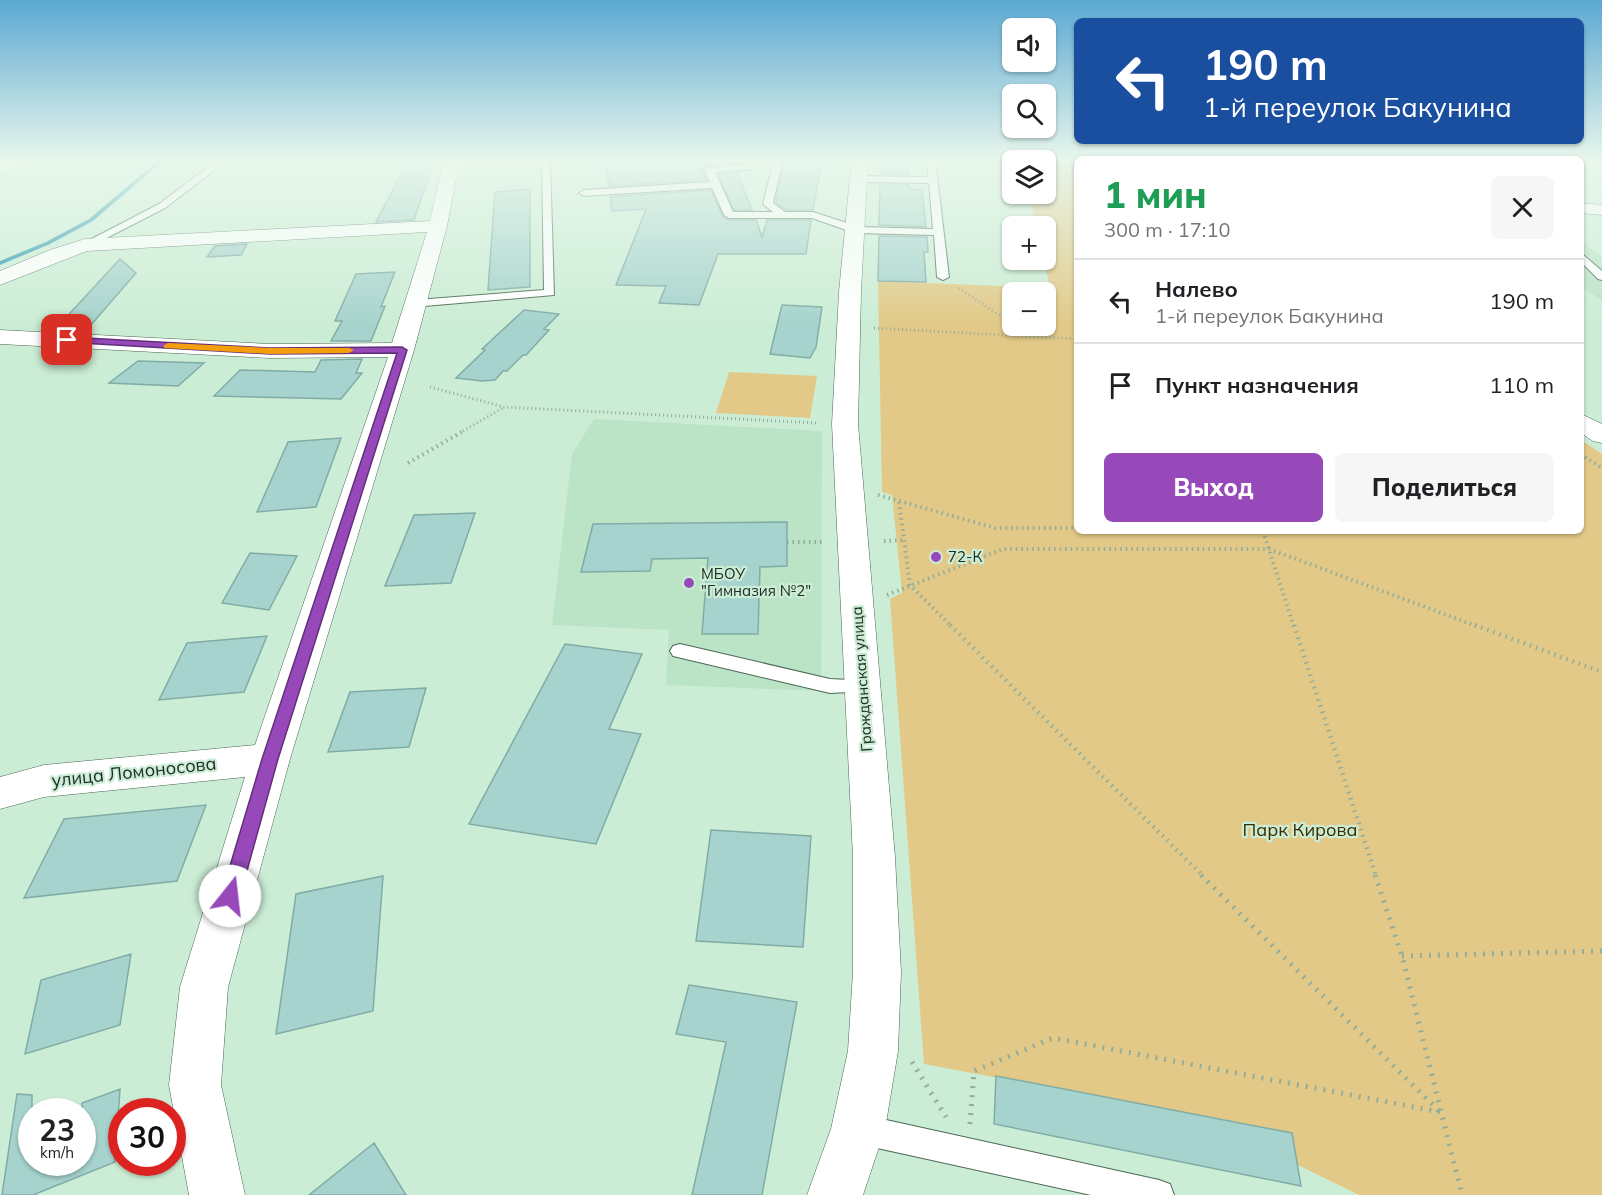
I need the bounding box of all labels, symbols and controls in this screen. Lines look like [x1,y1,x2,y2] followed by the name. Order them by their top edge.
[1002,18,1056,336] map controls
[1002,18,1056,72] button: sound
[1203,38,1328,91] text: 190 m
[1104,42,1182,120] icon: left
[1002,84,1056,138] button: search
[1203,90,1512,124] text: 1-й переулок Бакунина
[1002,150,1056,204] button: layers
[1104,172,1207,217] text: 1 мин
[1491,176,1554,239] button: close
[1002,216,1056,270] button: +
[1104,217,1230,242] text: 300 m · 17:10
[1155,275,1238,303] text: Налево
[1002,282,1056,336] button: −
[1104,285,1137,318] icon: left
[1489,287,1554,315] text: 190 m
[1155,303,1384,328] text: 1-й переулок Бакунина
[41,314,92,365] pin
[50,323,83,356] icon: arrive
[1104,369,1137,402] icon: arrive
[1155,371,1359,399] text: Пункт назначения
[1489,371,1554,399] text: 110 m
[1104,453,1323,522] button: Выход
[1335,453,1554,522] button: Поделиться
[948,547,982,566] place label: 72-К
[929,550,943,564] marker: 72-К
[701,564,811,600] place label: МБОУ "Гимназия №2"
[682,576,696,590] marker: МБОУ "Гимназия №2"
[847,606,876,752] street label: Гражданская улица
[50,751,218,792] street label: улица Ломоносова
[1242,818,1358,841] park label: Парк Кирова
[198,864,262,928] position arrow
[108,1098,186,1176] speed limit sign: 30
[39,1111,75,1149] text: 23
[40,1143,74,1162] text: km/h

